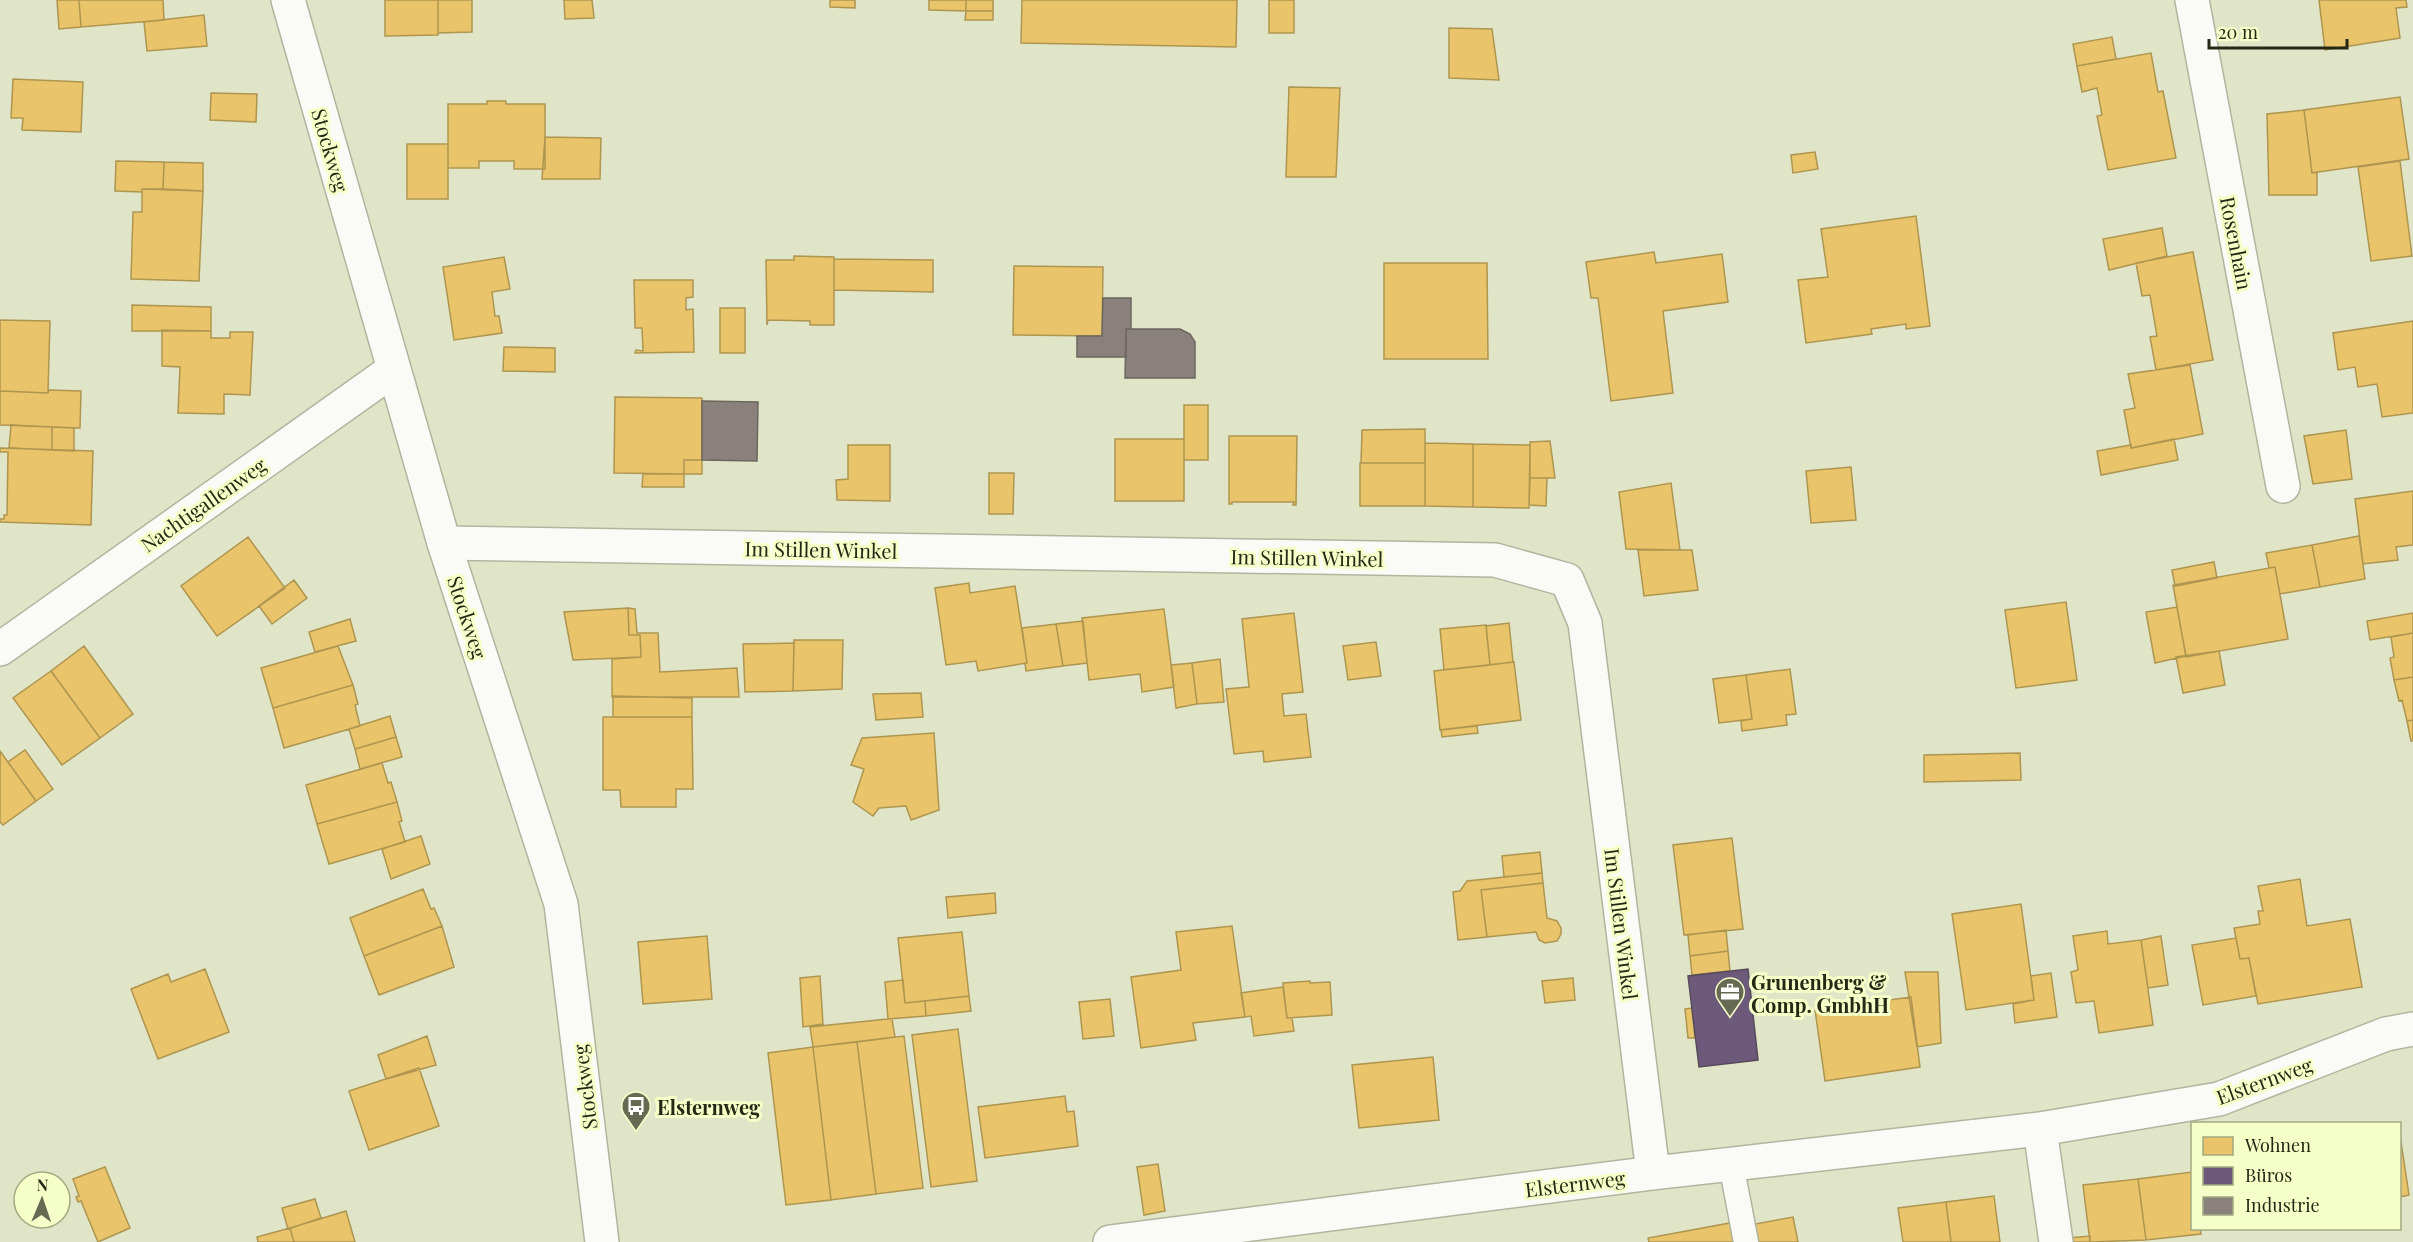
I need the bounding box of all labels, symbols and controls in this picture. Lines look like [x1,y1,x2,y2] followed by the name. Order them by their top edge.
[2209,12,2347,50] scale bar
[2218,20,2258,44] text: 20 m
[306,105,356,195] street label: Stockweg
[2215,194,2259,292] street label: Rosenhain
[135,450,271,557] street label: Nachtigallenweg
[744,534,898,564] street label: Im Stillen Winkel
[1230,542,1384,572] street label: Im Stillen Winkel
[442,572,494,662] street label: Stockweg
[1599,847,1645,1002] street label: Im Stillen Winkel
[1751,968,1889,1018] place label: Grunenberg & Comp. GmbhH
[1714,976,1746,1018] office icon: Grunenberg & Comp. GmbhH
[565,1043,603,1131] street label: Stockweg
[2212,1050,2316,1110] street label: Elsternweg
[620,1090,652,1132] bus stop icon: Elsternweg
[657,1093,760,1120] place label: Elsternweg
[2191,1122,2401,1230] legend
[2244,1133,2311,1157] text: Wohnen
[1523,1163,1627,1203] street label: Elsternweg
[2245,1163,2292,1187] text: Büros
[12,1170,72,1230] north arrow
[36,1174,49,1195] text: N
[2245,1193,2320,1217] text: Industrie

